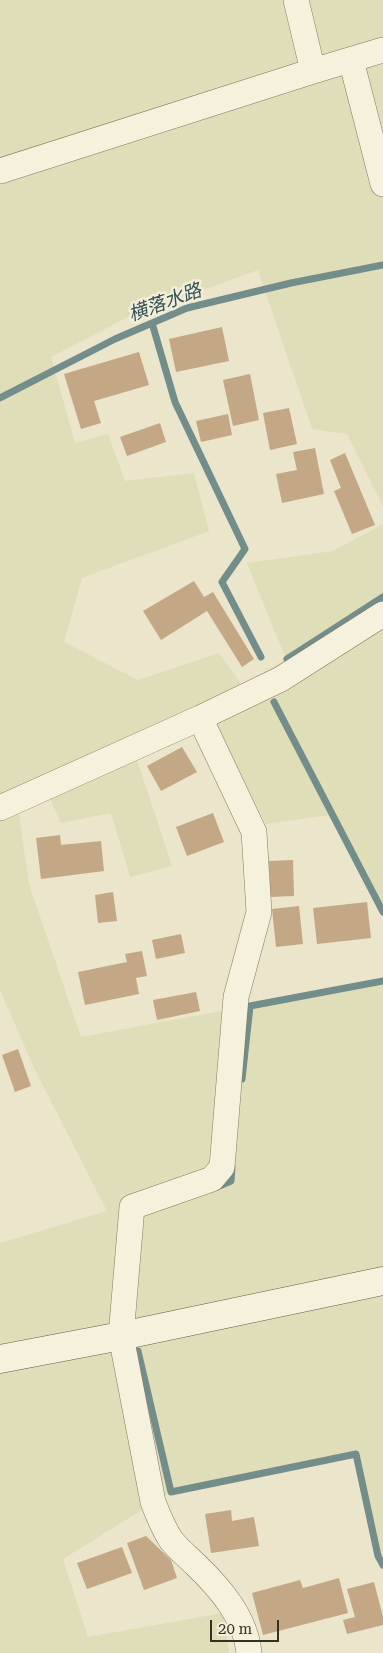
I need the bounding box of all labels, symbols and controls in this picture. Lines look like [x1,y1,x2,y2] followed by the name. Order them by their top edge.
[125,279,205,327] water label: 横落水路
[213,1610,282,1642] scale bar
[218,1620,252,1638] text: 20 m

